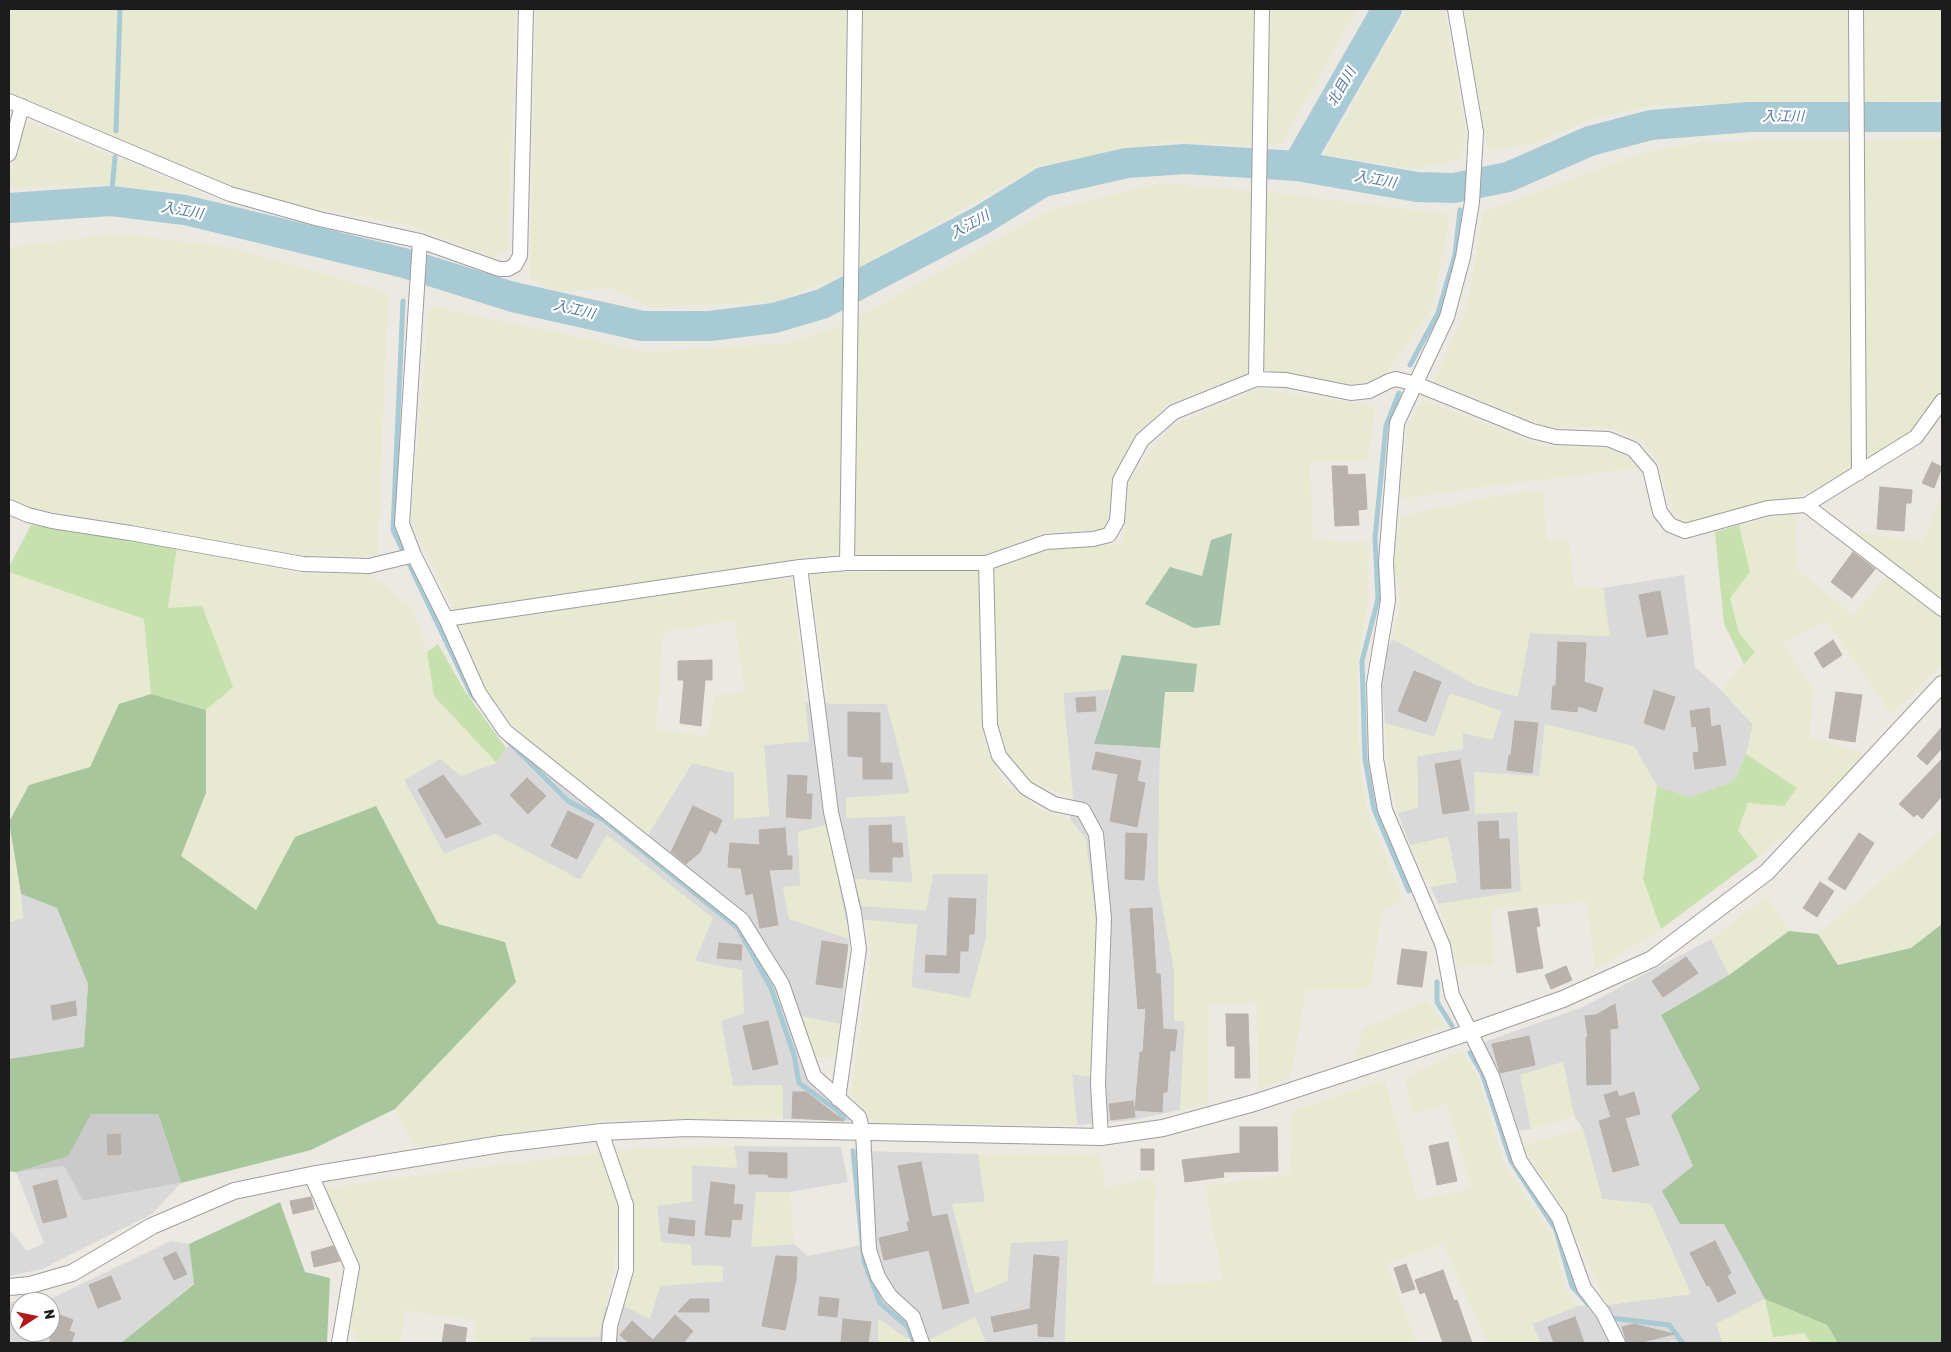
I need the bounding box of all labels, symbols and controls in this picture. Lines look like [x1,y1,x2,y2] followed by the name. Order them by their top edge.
[1324,65,1360,109] water label: 北目川
[1762,109,1804,125] water label: 入江川
[1353,168,1397,192] water label: 入江川
[160,199,204,223] water label: 入江川
[948,207,992,243] water label: 入江川
[552,297,596,323] water label: 入江川
[10,1292,60,1342] north arrow
[40,1308,59,1321] text: N

